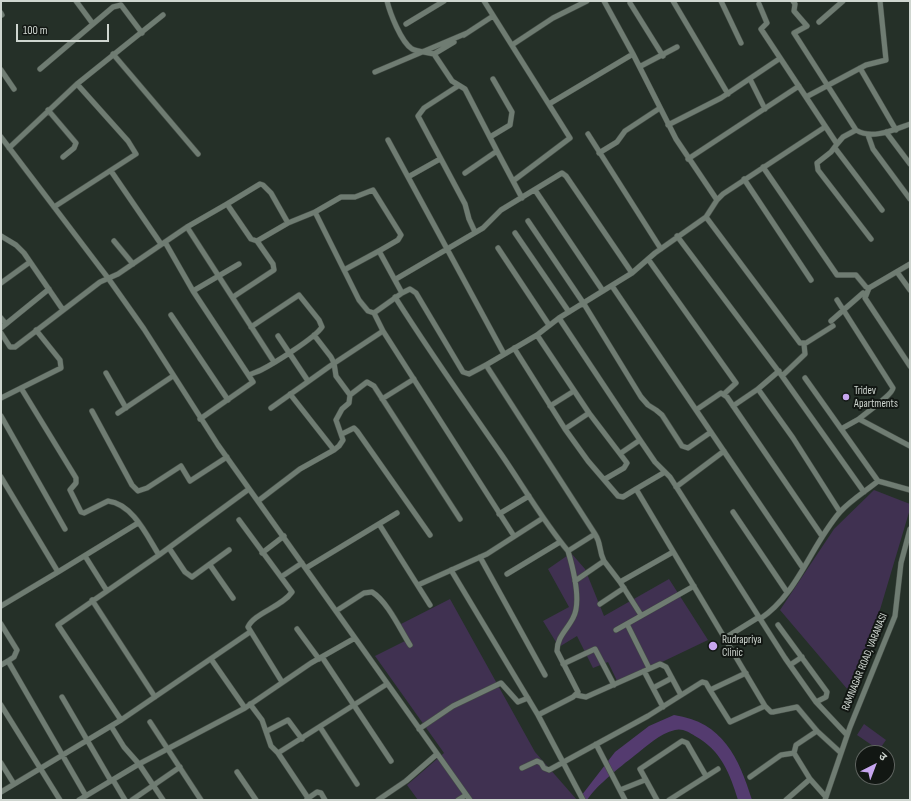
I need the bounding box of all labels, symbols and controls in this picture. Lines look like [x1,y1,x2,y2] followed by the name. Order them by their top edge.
[18,16,111,42] scale bar
[23,23,48,38] text: 100 m
[854,384,898,410] place label: Tridev Apartments
[841,392,851,402] marker: Tridev Apartments
[839,611,891,713] street label: RAMNAGAR ROAD, VARANASI
[722,633,762,659] place label: Rudrapriya Clinic
[707,640,719,652] marker: Rudrapriya Clinic
[855,745,895,785] north arrow
[876,749,889,763] text: उ

